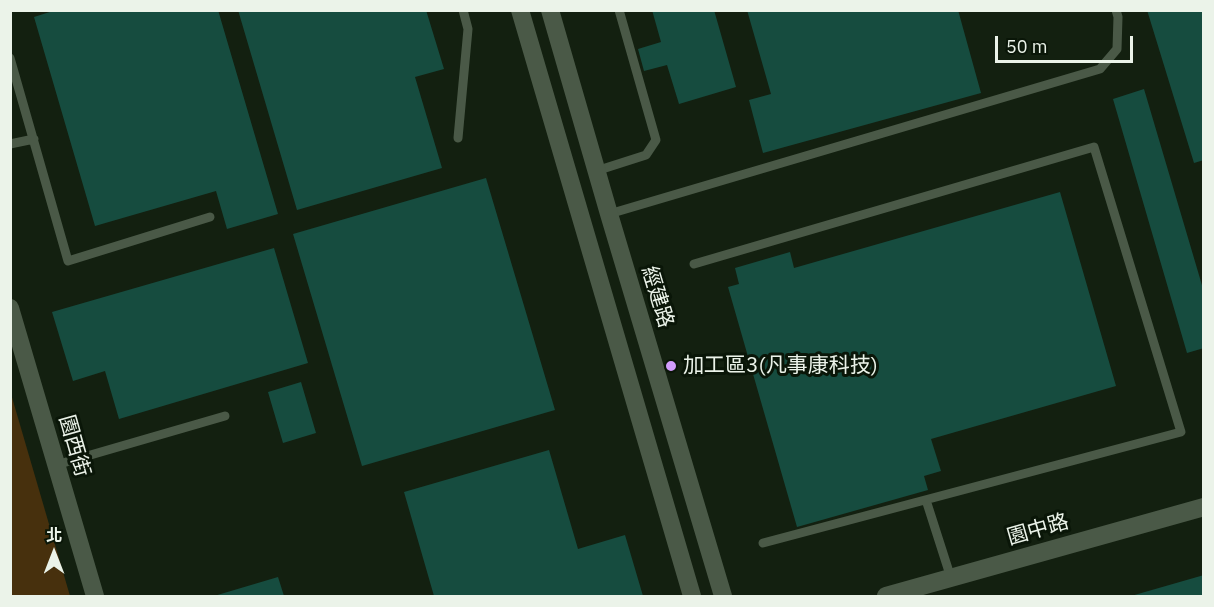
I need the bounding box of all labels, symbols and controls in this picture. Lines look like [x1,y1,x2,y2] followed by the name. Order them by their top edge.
[998,24,1136,62] scale bar
[1006,35,1048,58] text: 50 m
[636,263,678,331] street label: 經建路
[683,353,878,379] place label: 加工區3(凡事康科技)
[664,359,678,373] marker: 加工區3(凡事康科技)
[53,412,95,480] street label: 園西街
[1004,509,1072,551] street label: 園中路
[24,523,84,583] north arrow
[46,525,62,545] text: 北

